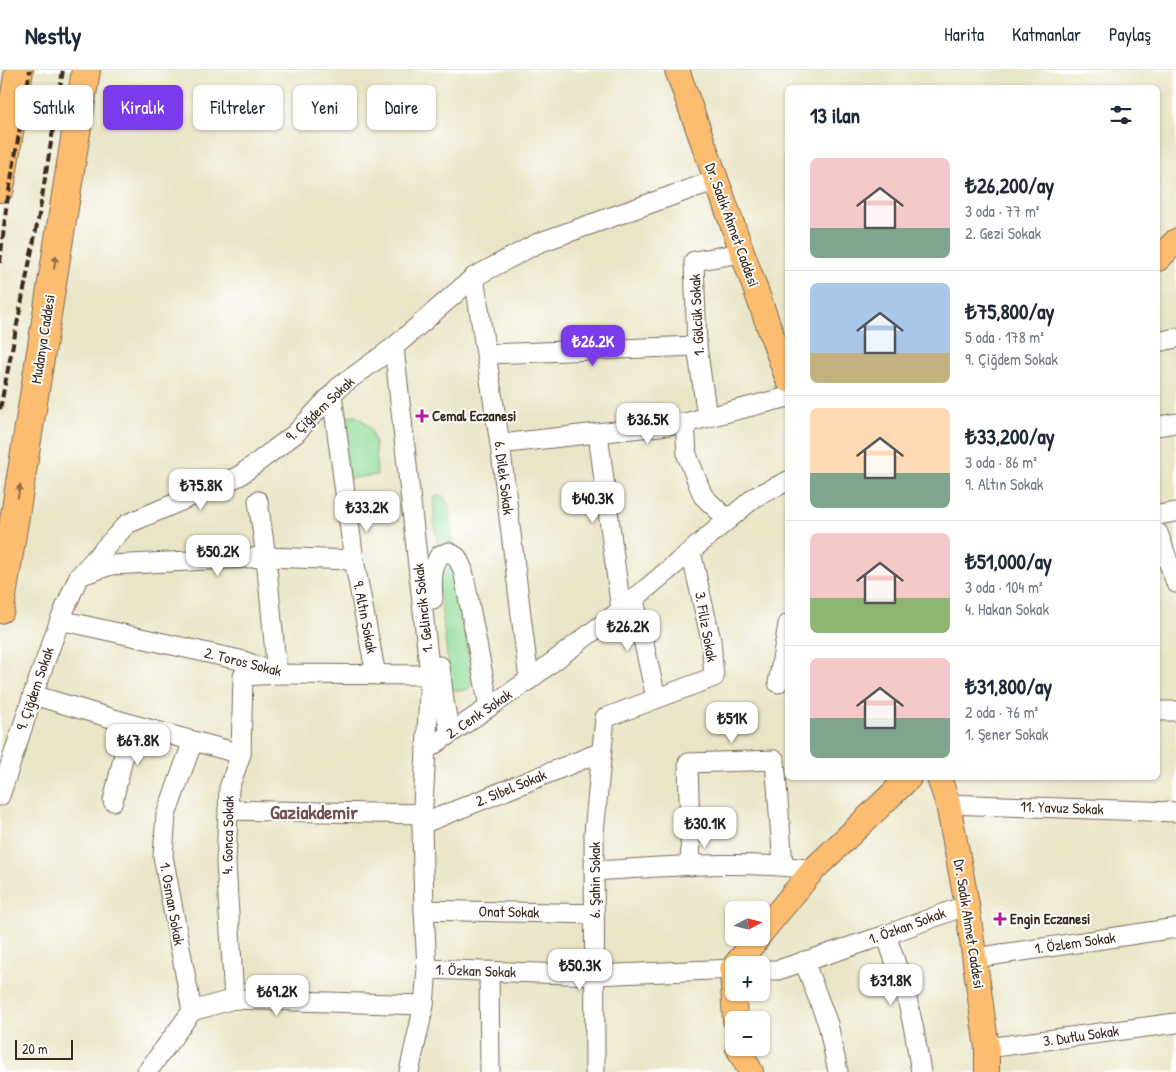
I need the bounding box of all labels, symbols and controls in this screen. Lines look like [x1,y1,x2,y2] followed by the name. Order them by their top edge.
[25,19,81,51] text: Nestly
[944,22,984,47] text: Harita
[1012,22,1081,47] text: Katmanlar
[1109,22,1151,47] text: Paylaş
[15,85,93,130] chip: Satılık
[103,85,183,130] chip: Kiralık
[193,85,283,130] chip: Filtreler
[293,85,357,130] chip: Yeni
[367,85,436,130] chip: Daire
[810,101,860,130] text: 13 ilan
[1107,101,1135,129] icon: filters
[700,160,765,290] street label: Dr. Sadık Ahmet Caddesi
[965,171,1054,200] text: ₺26,200/ay
[850,178,910,238] icon: home
[965,200,1039,222] text: 3 oda · 77 m²
[965,222,1041,244] text: 2. Gezi Sokak
[52,254,60,270] one-way arrow
[684,273,709,357] street label: 1. Gölcük Sokak
[25,293,60,385] street label: Mudanya Caddesi
[965,297,1054,326] text: ₺75,800/ay
[850,303,910,363] icon: home
[552,324,634,367] pin: ₺26.2K
[965,326,1044,348] text: 5 oda · 178 m²
[572,330,614,352] text: ₺26.2K
[965,348,1058,370] text: 9. Çiğdem Sokak
[281,371,359,446] street label: 9. Çiğdem Sokak
[607,402,689,445] pin: ₺36.5K
[432,405,516,426] place label: Cemal Eczanesi
[627,408,669,430] text: ₺36.5K
[416,410,428,422] marker: Cemal Eczanesi
[965,422,1055,451] text: ₺33,200/ay
[850,428,910,488] icon: home
[490,440,519,516] street label: 6. Dilek Sokak
[965,451,1037,473] text: 3 oda · 86 m²
[160,468,242,511] pin: ₺75.8K
[965,473,1043,495] text: 9. Altın Sokak
[180,474,222,496] text: ₺75.8K
[552,482,634,524] pin: ₺40.3K
[15,483,23,499] one-way arrow
[572,487,614,509] text: ₺40.3K
[326,490,408,533] pin: ₺33.2K
[346,496,388,518] text: ₺33.2K
[177,534,259,577] pin: ₺50.2K
[197,540,239,562] text: ₺50.2K
[965,547,1052,576] text: ₺51,000/ay
[850,553,910,613] icon: home
[407,562,438,654] street label: 1. Gelincik Sokak
[965,576,1043,598] text: 3 oda · 104 m²
[348,579,383,655] street label: 9. Altın Sokak
[690,590,723,664] street label: 3. Filiz Sokak
[965,598,1049,620] text: 4. Hakan Sokak
[587,610,669,652] pin: ₺26.2K
[607,615,649,637] text: ₺26.2K
[202,642,284,681] street label: 2. Toros Sokak
[10,644,59,733] street label: 9. Çiğdem Sokak
[965,672,1052,701] text: ₺31,800/ay
[850,678,910,738] icon: home
[442,684,516,743] street label: 2. Cenk Sokak
[965,701,1038,723] text: 2 oda · 76 m²
[702,702,762,744] pin: ₺51K
[717,707,747,729] text: ₺51K
[965,723,1048,745] text: 1. Şener Sokak
[97,724,179,766] pin: ₺67.8K
[117,729,159,751] text: ₺67.8K
[472,764,549,811] street label: 2. Sibel Sokak
[216,795,239,875] street label: 4. Gonca Sokak
[1020,796,1104,819] street label: 11. Yavuz Sokak
[270,798,358,825] district label: Gaziakdemir
[664,806,746,849] pin: ₺30.1K
[684,812,726,834] text: ₺30.1K
[584,842,605,918] street label: 6. Şahin Sokak
[949,858,990,990] street label: Dr. Sadık Ahmet Caddesi
[155,861,190,947] street label: 1. Osman Sokak
[478,900,540,923] street label: Onat Sokak
[725,901,770,946] north arrow
[725,901,770,1056] map controls
[865,902,948,949] street label: 1. Özkan Sokak
[1010,908,1090,930] place label: Engin Eczanesi
[994,913,1006,925] marker: Engin Eczanesi
[1033,926,1117,959] street label: 1. Özlem Sokak
[539,948,621,991] pin: ₺50.3K
[559,954,601,976] text: ₺50.3K
[725,956,770,1001] button: +
[435,959,517,982] street label: 1. Özkan Sokak
[850,964,932,1006] pin: ₺31.8K
[871,969,911,991] text: ₺31.8K
[236,974,318,1017] pin: ₺69.2K
[257,980,297,1002] text: ₺69.2K
[725,1011,770,1056] button: −
[1042,1020,1120,1051] street label: 3. Dutlu Sokak
[15,1037,72,1060] scale bar
[22,1039,48,1058] text: 20 m

